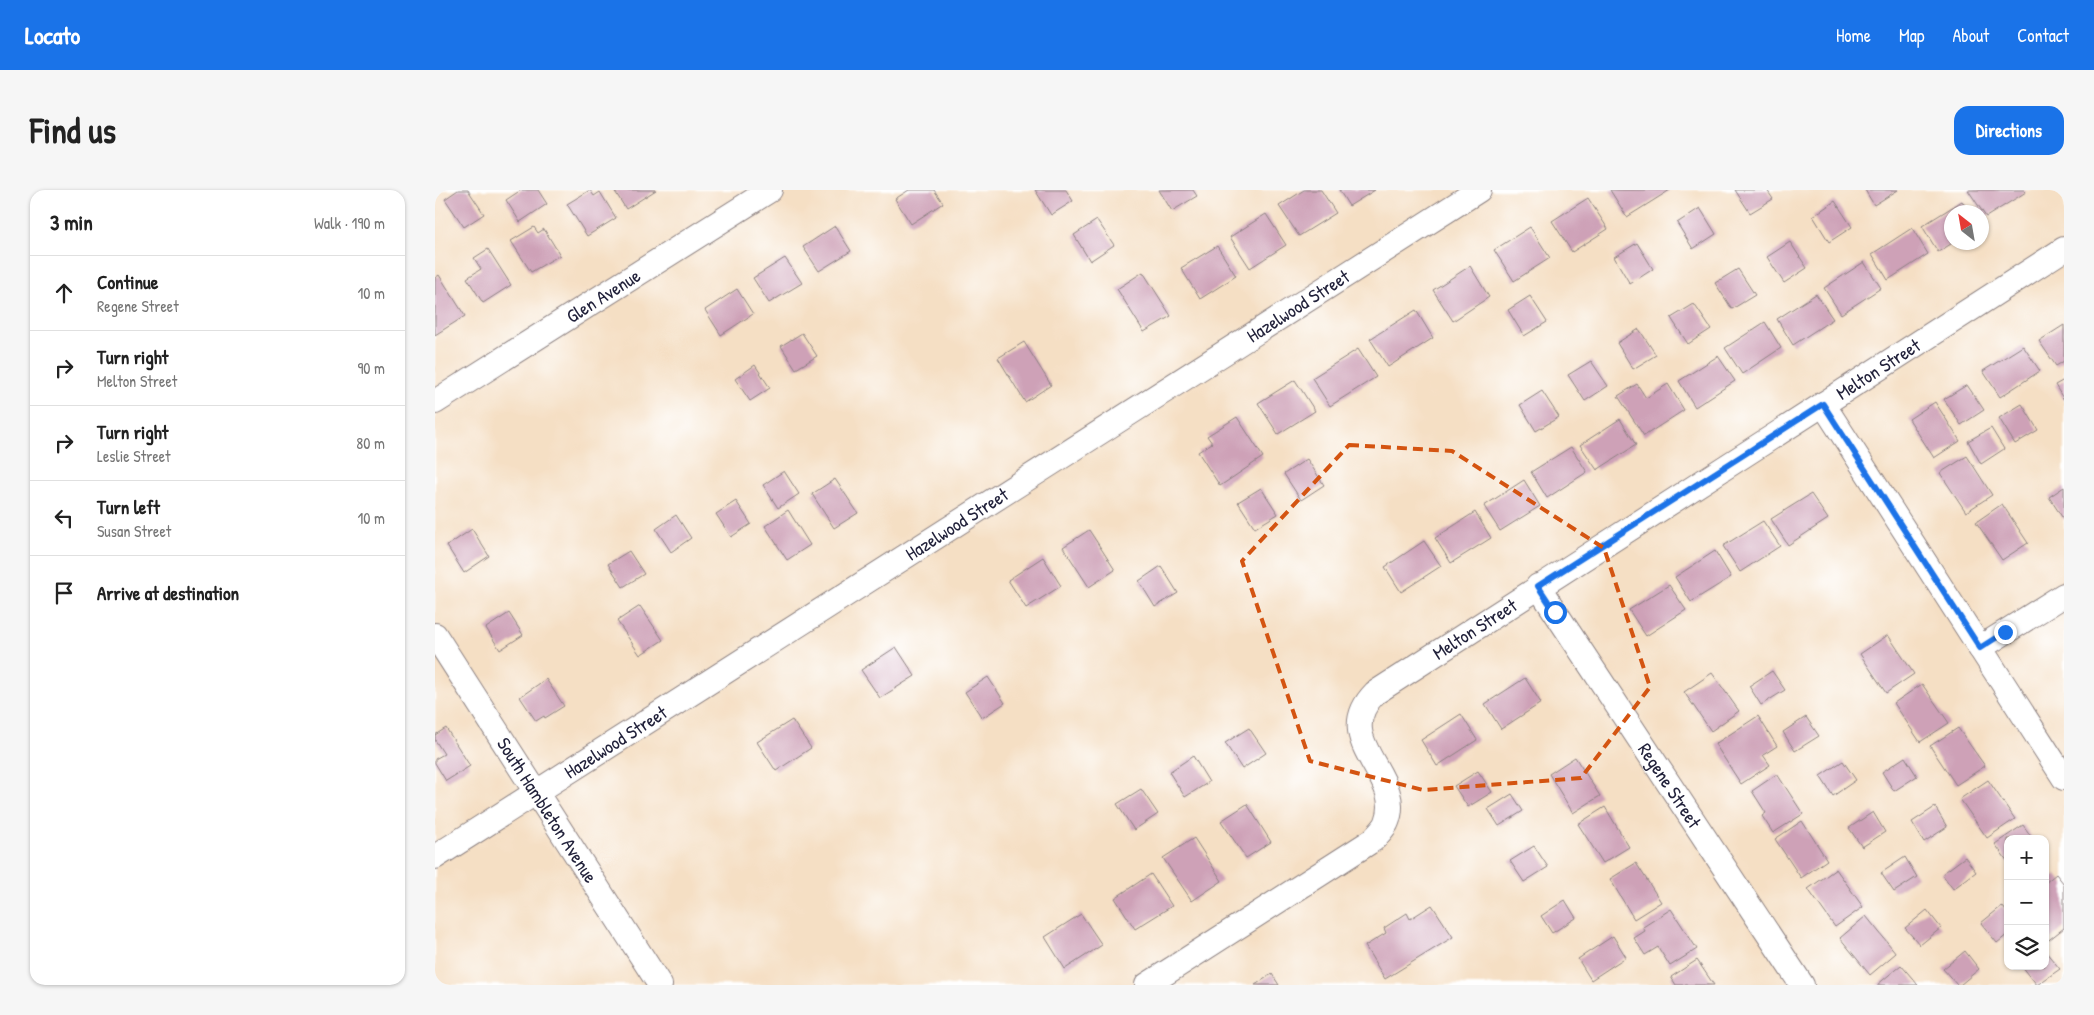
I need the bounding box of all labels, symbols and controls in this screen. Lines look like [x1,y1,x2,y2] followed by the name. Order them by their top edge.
[25,19,80,51] text: Locato
[1836,23,1871,48] text: Home
[1899,23,1924,48] text: Map
[1952,23,1989,48] text: About
[2017,23,2069,48] text: Contact
[1954,106,2064,155] button: Directions
[30,107,116,154] text: Find us
[1944,205,1989,250] north arrow
[50,208,93,237] text: 3 min
[314,212,385,234] text: Walk · 190 m
[561,262,646,329] street label: Glen Avenue
[1241,263,1355,348] street label: Hazelwood Street
[97,269,158,295] text: Continue
[50,279,78,307] icon: ahead
[357,282,385,304] text: 10 m
[97,295,179,317] text: Regene Street
[1831,332,1926,406] street label: Melton Street
[97,344,168,370] text: Turn right
[50,354,78,382] icon: right
[357,357,385,379] text: 90 m
[97,370,177,392] text: Melton Street
[97,419,168,445] text: Turn right
[50,429,78,457] icon: right
[356,432,385,454] text: 80 m
[97,445,171,467] text: Leslie Street
[900,481,1013,566] street label: Hazelwood Street
[97,494,160,520] text: Turn left
[50,504,78,532] icon: left
[357,507,385,529] text: 10 m
[97,520,171,542] text: Susan Street
[50,579,78,607] icon: arrive
[97,580,239,606] text: Arrive at destination
[1427,592,1522,666] street label: Melton Street
[1544,601,1567,624] route start
[1994,621,2017,644] route end
[559,699,672,784] street label: Hazelwood Street
[491,732,604,888] street label: South Hambleton Avenue
[1632,738,1708,833] street label: Regene Street
[2004,835,2049,970] map controls
[2004,835,2049,880] button: +
[2004,880,2049,925] button: −
[2004,925,2049,970] button: layers

